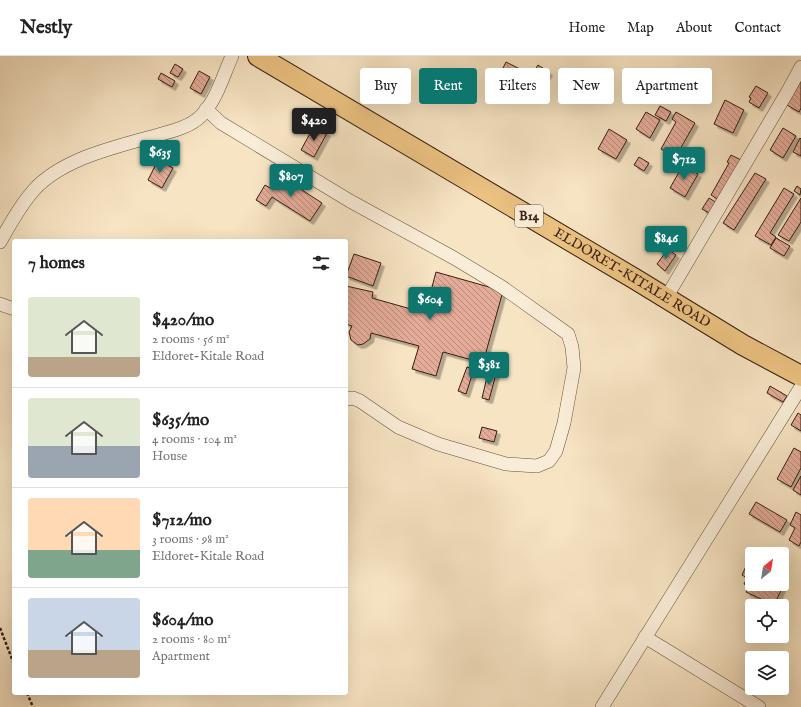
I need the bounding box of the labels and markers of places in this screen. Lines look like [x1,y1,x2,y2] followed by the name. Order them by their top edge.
[290,108,338,142] pin: $420
[136,140,184,174] pin: $635
[660,147,708,181] pin: $712
[267,164,315,198] pin: $807
[642,226,690,260] pin: $846
[406,287,454,321] pin: $604
[465,352,513,386] pin: $381

